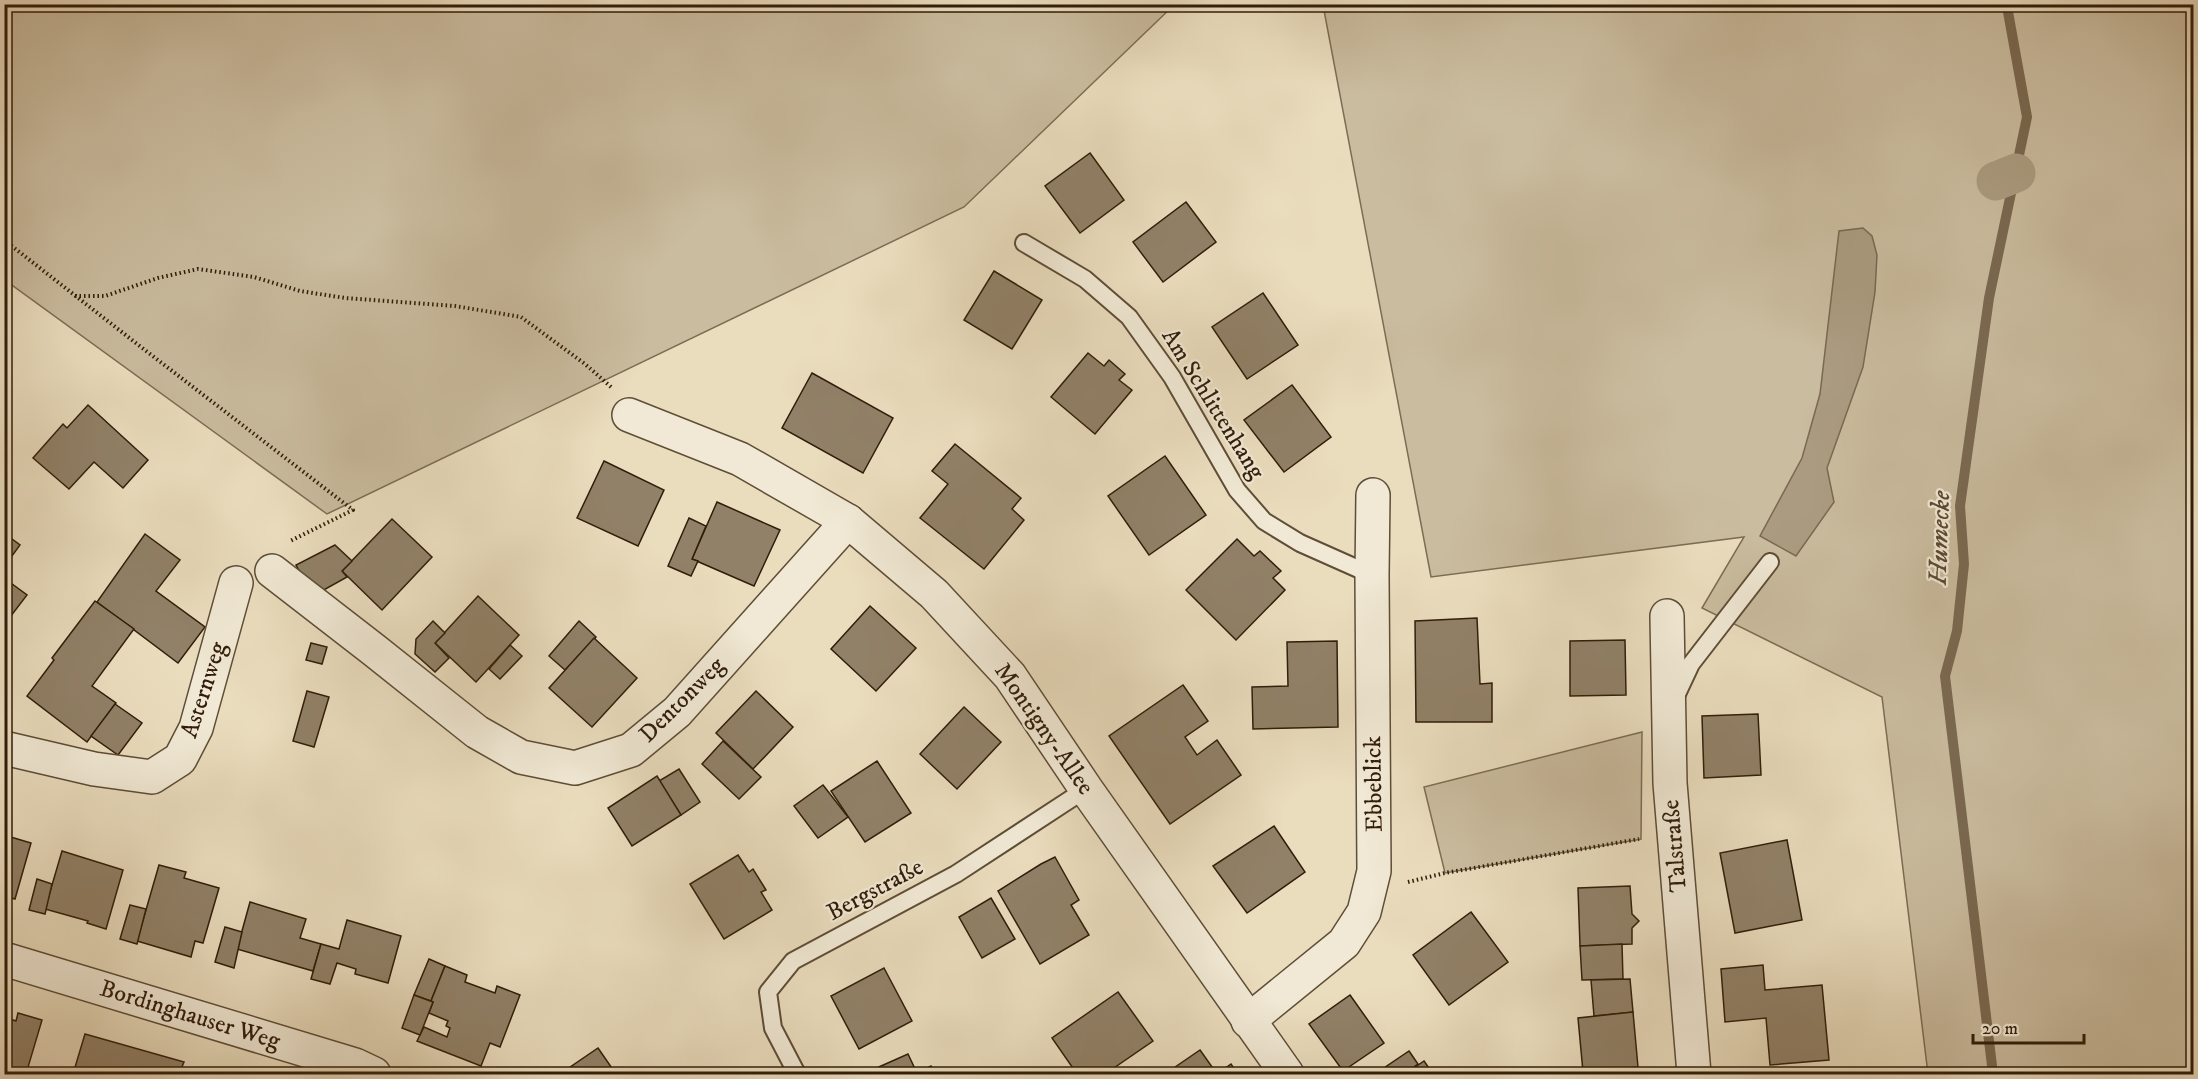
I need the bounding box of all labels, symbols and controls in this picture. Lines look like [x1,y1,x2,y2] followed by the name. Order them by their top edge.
[1155,323,1271,485] street label: Am Schlittenhang
[1922,489,1958,587] water label: Humecke
[174,638,234,742] street label: Asternweg
[633,651,731,749] street label: Dentonweg
[987,657,1101,801] street label: Montigny-Allee
[1358,736,1390,832] street label: Ebbeblick
[1656,798,1694,893] street label: Talstraße
[822,852,928,928] street label: Bergstraße
[96,973,284,1057] street label: Bordinghauser Weg
[1973,1007,2084,1045] scale bar
[1982,1018,2018,1040] text: 20 m

